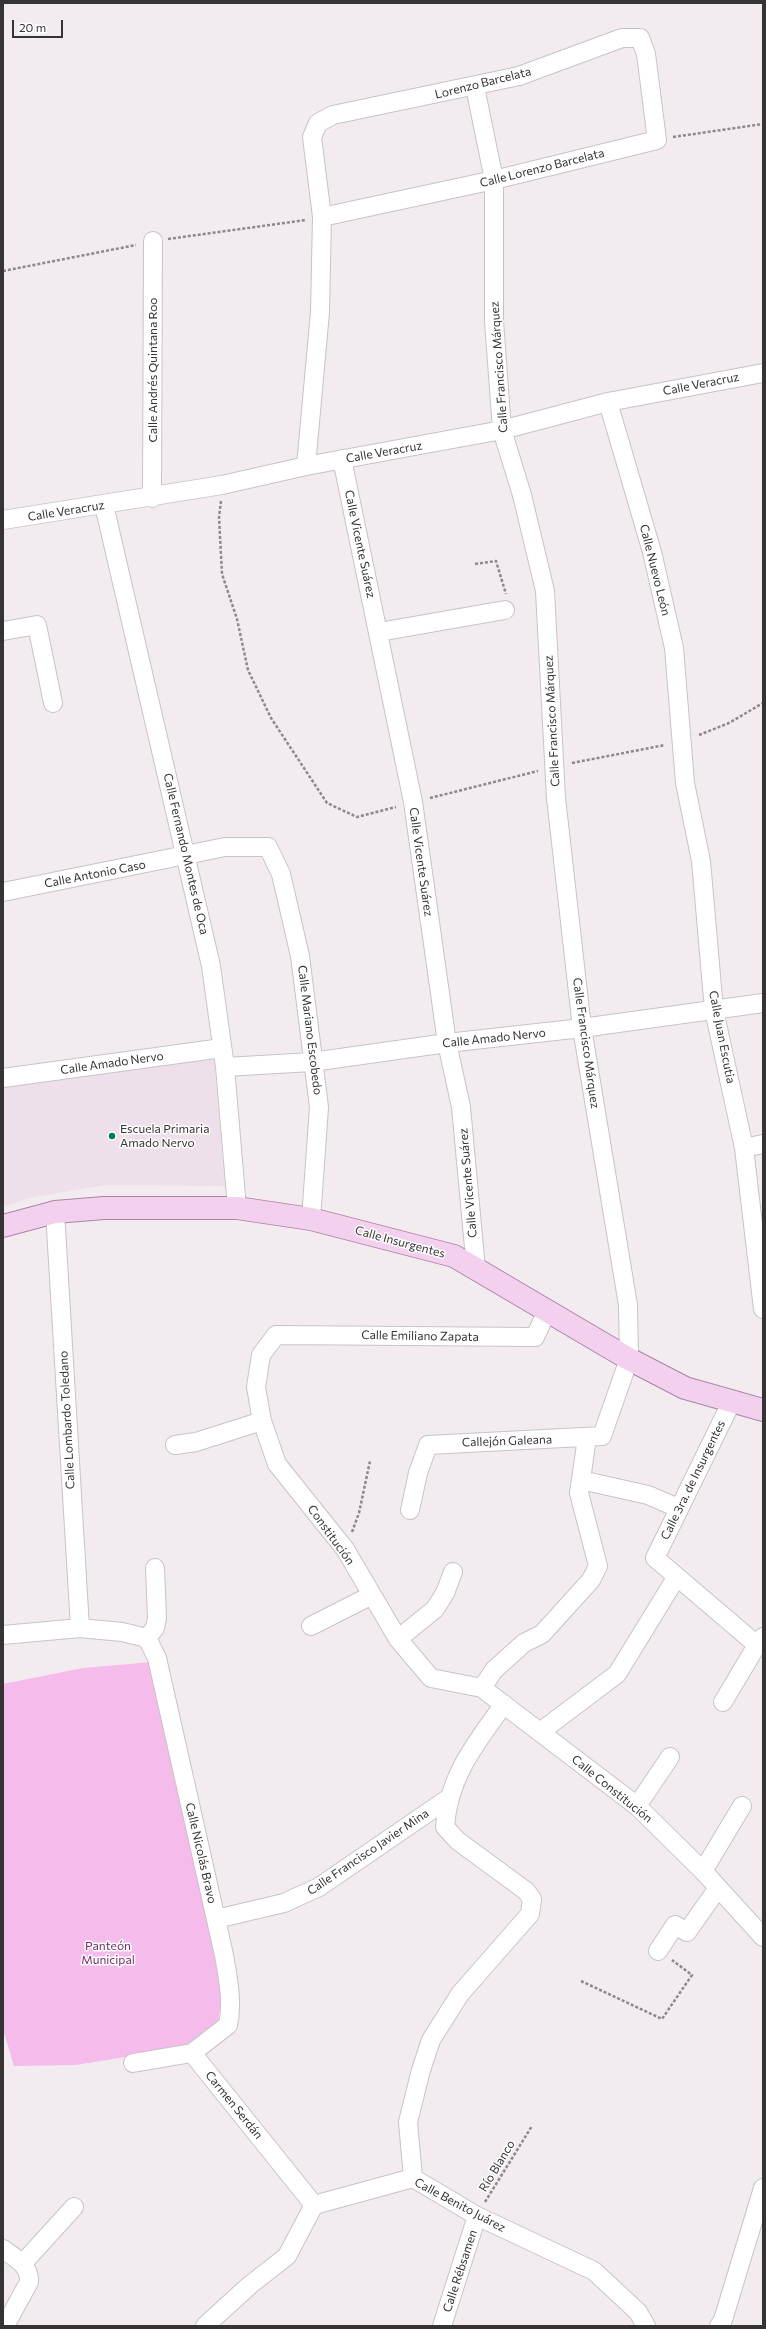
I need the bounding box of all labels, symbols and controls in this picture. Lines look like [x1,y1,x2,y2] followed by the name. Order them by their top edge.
[14,12,65,38] scale bar
[19,20,46,34] text: 20 m
[433,64,533,102] street label: Lorenzo Barcelata
[478,146,606,190] street label: Calle Lorenzo Barcelata
[146,297,160,443] street label: Calle Andrés Quintana Roo
[487,301,511,433] street label: Calle Francisco Márquez
[662,370,740,398] street label: Calle Veracruz
[345,438,423,466] street label: Calle Veracruz
[342,489,378,599] street label: Calle Vicente Suárez
[27,498,105,524] street label: Calle Veracruz
[637,523,673,617] street label: Calle Nuevo León
[541,655,563,787] street label: Calle Francisco Márquez
[160,772,212,936] street label: Calle Fernando Montes de Oca
[406,807,436,917] street label: Calle Vicente Suárez
[43,857,147,891] street label: Calle Antonio Caso
[295,964,325,1096] street label: Calle Mariano Escobedo
[570,977,602,1109] street label: Calle Francisco Márquez
[706,989,738,1085] street label: Calle Juan Escutia
[442,1025,546,1051] street label: Calle Amado Nervo
[60,1049,164,1077] street label: Calle Amado Nervo
[120,1122,209,1150] place label: Escuela Primaria Amado Nervo
[456,1128,480,1238] street label: Calle Vicente Suárez
[107,1131,117,1141] marker: Escuela Primaria Amado Nervo
[353,1223,447,1261] street label: Calle Insurgentes
[361,1328,479,1344] street label: Calle Emiliano Zapata
[56,1350,78,1490] street label: Calle Lombardo Toledano
[658,1418,728,1542] street label: Calle 3ra. de Insurgentes
[462,1432,552,1450] street label: Callejón Galeana
[304,1502,358,1568] street label: Constitución
[569,1752,655,1826] street label: Calle Constitución
[182,1801,220,1905] street label: Calle Nicolás Bravo
[304,1806,432,1898] street label: Calle Francisco Javier Mina
[81,1939,135,1967] park label: Panteón Municipal
[202,2068,266,2142] street label: Carmen Serdán
[476,2138,518,2194] street label: Río Blanco
[412,2175,508,2235] street label: Calle Benito Juárez
[440,2228,480,2314] street label: Calle Rébsamen

